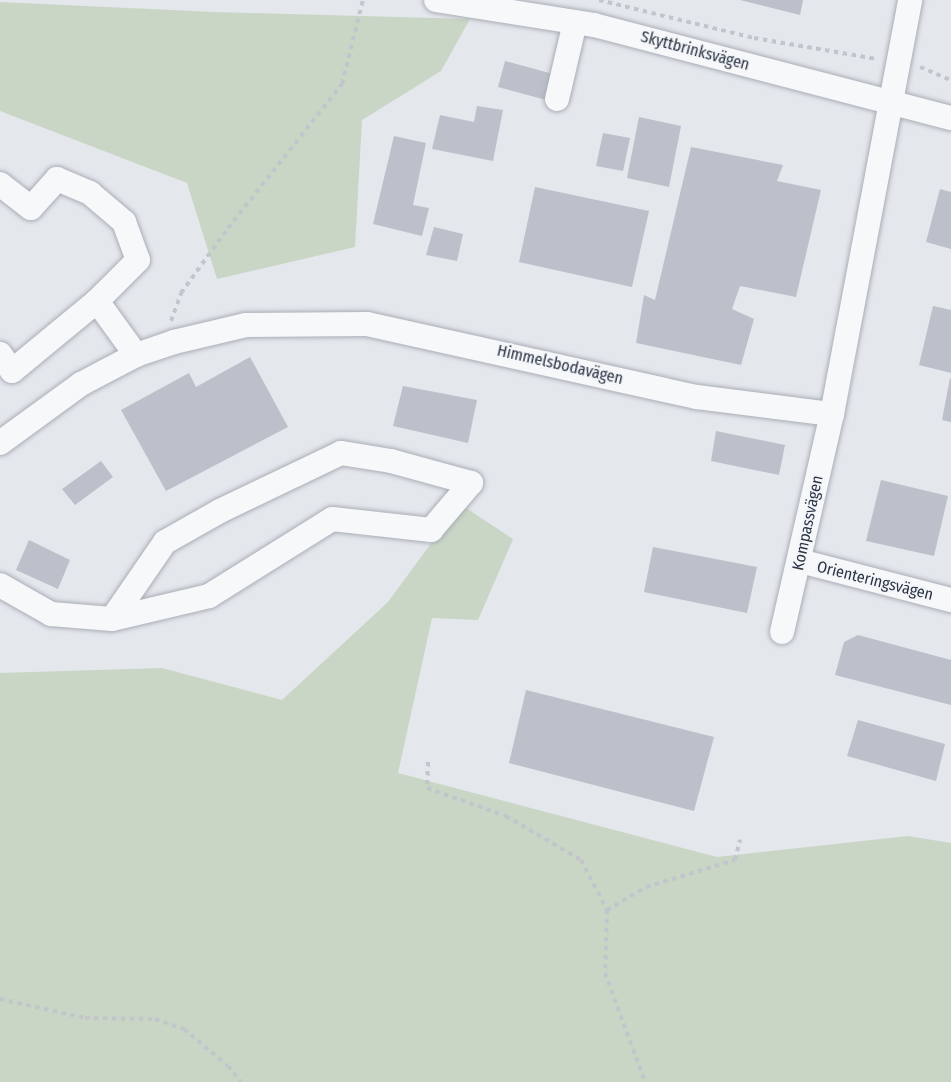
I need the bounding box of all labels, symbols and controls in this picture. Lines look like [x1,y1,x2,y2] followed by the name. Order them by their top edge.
[639,27,751,75] street label: Skyttbrinksvägen
[495,341,625,389] street label: Himmelsbodavägen
[789,474,827,572] street label: Kompassvägen
[815,557,935,605] street label: Orienteringsvägen

